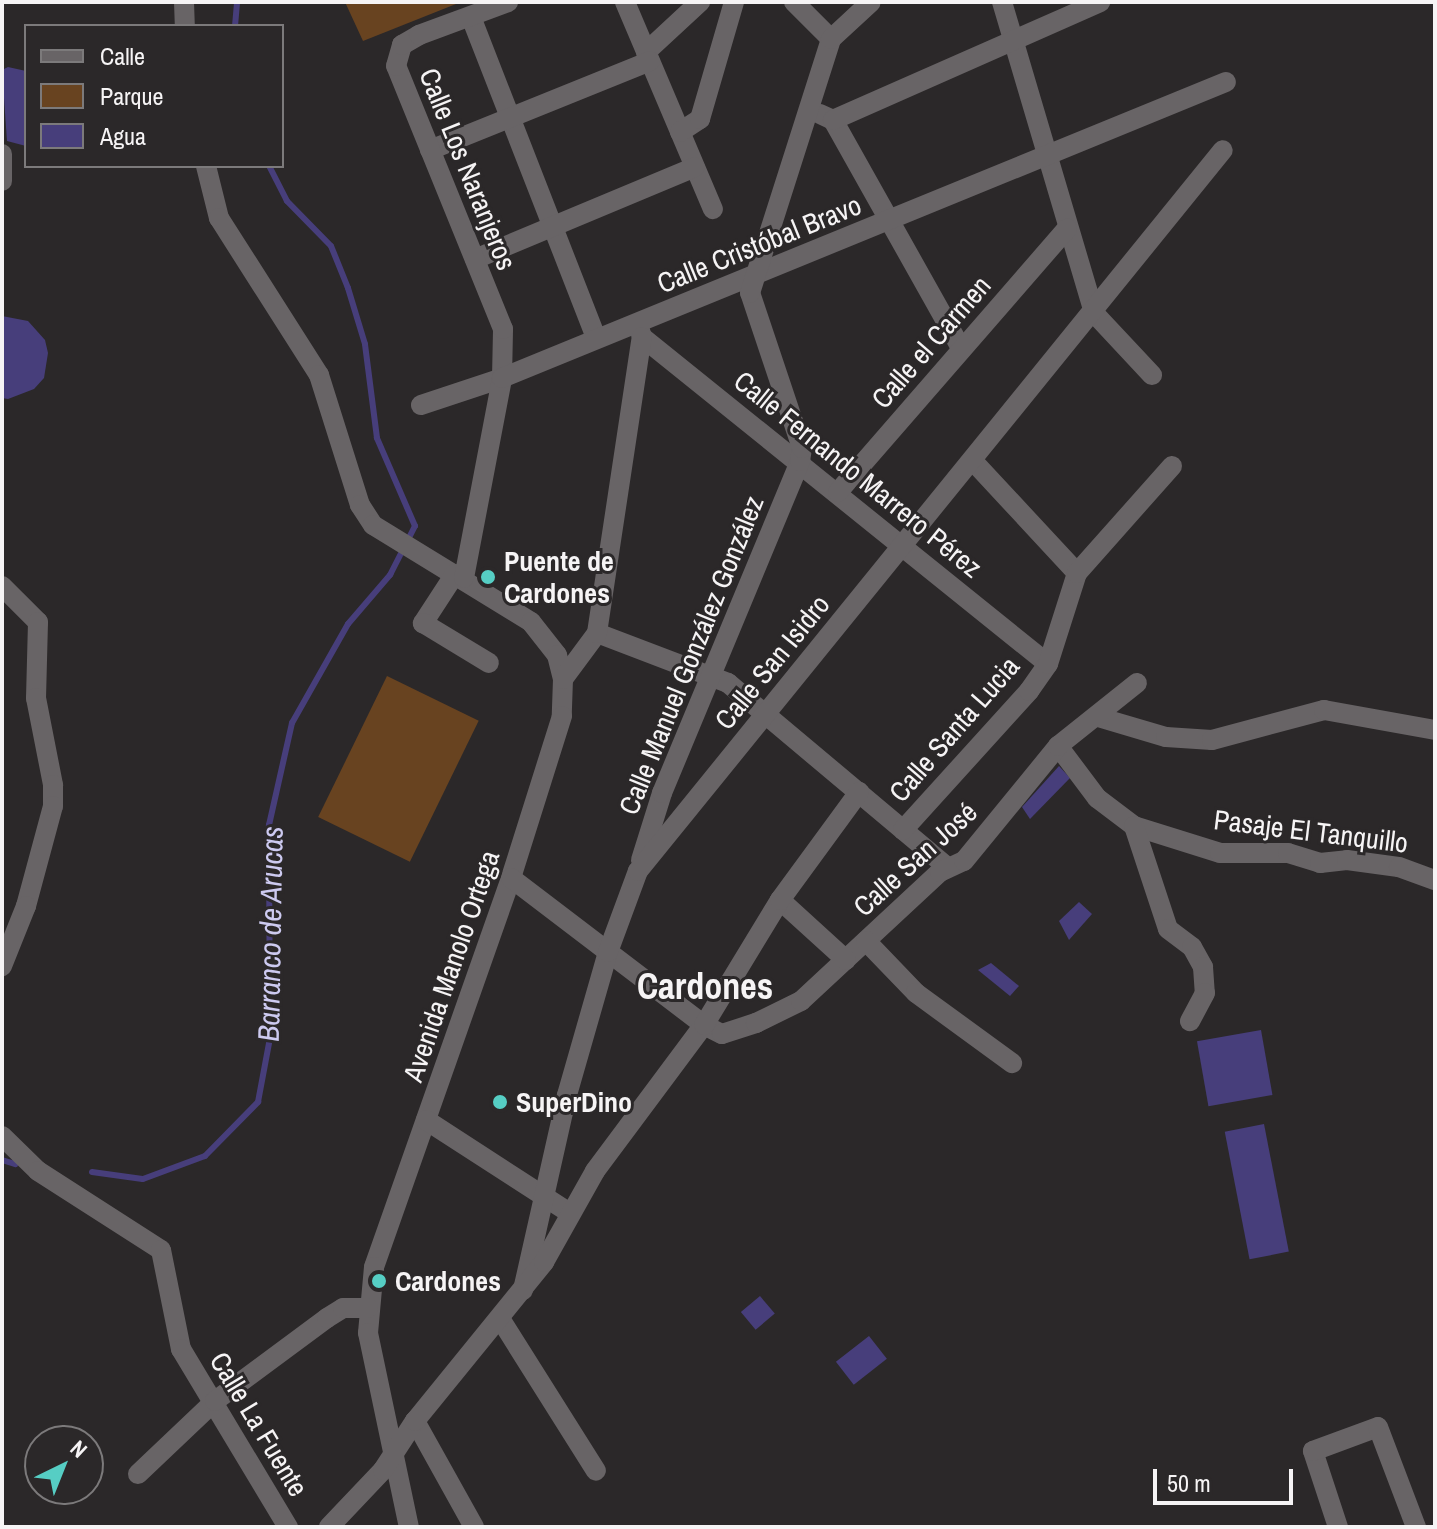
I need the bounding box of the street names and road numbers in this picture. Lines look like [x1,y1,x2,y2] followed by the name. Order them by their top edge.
[412,63,524,275] street label: Calle Los Naranjeros
[652,188,866,300] street label: Calle Cristóbal Bravo
[864,269,998,415] street label: Calle el Carmen
[727,364,989,584] street label: Calle Fernando Marrero Pérez
[612,491,770,819] street label: Calle Manuel González González
[708,588,836,736] street label: Calle San Isidro
[882,650,1026,808] street label: Calle Santa Lucia
[846,795,984,923] street label: Calle San José
[1212,802,1410,860] street label: Pasaje El Tanquillo
[396,846,506,1086] street label: Avenida Manolo Ortega
[203,1346,315,1502] street label: Calle La Fuente

